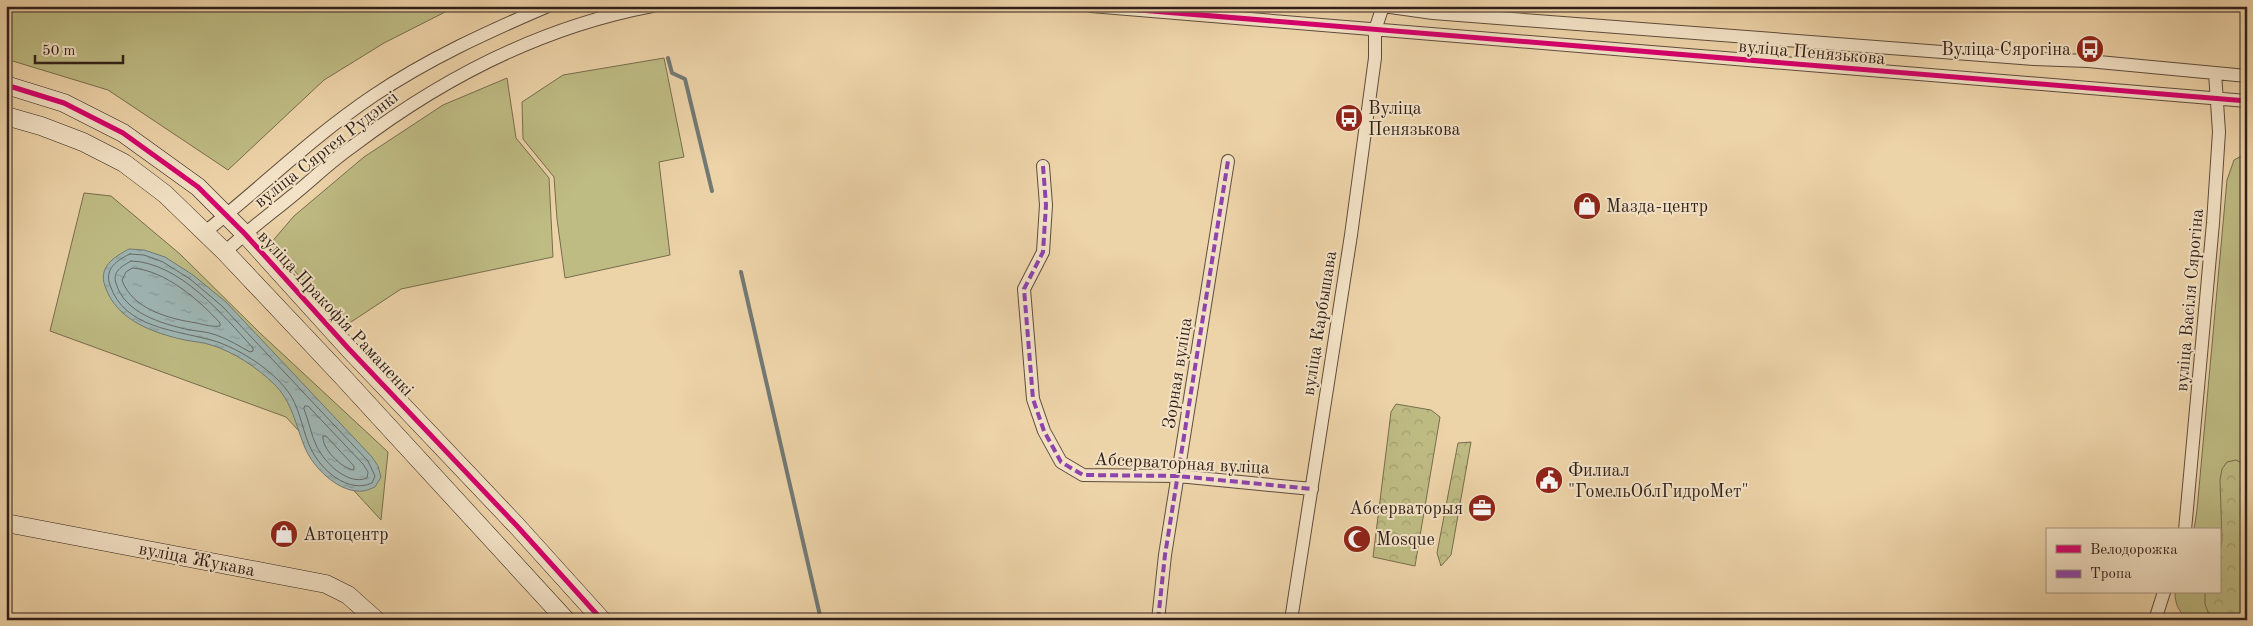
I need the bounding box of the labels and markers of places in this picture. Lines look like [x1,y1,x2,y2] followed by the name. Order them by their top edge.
[2075,34,2105,64] bus stop icon: Вуліца Сярогіна
[1941,41,2071,59] place label: Вуліца Сярогіна
[1368,100,1461,139] place label: Вуліца Пенязькова
[1334,103,1364,133] bus stop icon: Вуліца Пенязькова
[1572,191,1602,221] shop icon: Мазда-центр
[1606,198,1708,216] place label: Мазда-центр
[1568,462,1749,501] place label: Филиал "ГомельОблГидроМет"
[1534,465,1564,495] public building icon: Филиал "ГомельОблГидроМет"
[1467,493,1497,523] office icon: Абсерваторыя
[1349,500,1463,518] place label: Абсерваторыя
[269,519,299,549] shop icon: Автоцентр
[1342,524,1372,554] mosque icon: Mosque
[303,526,389,544] place label: Автоцентр
[1376,531,1435,549] place label: Mosque

